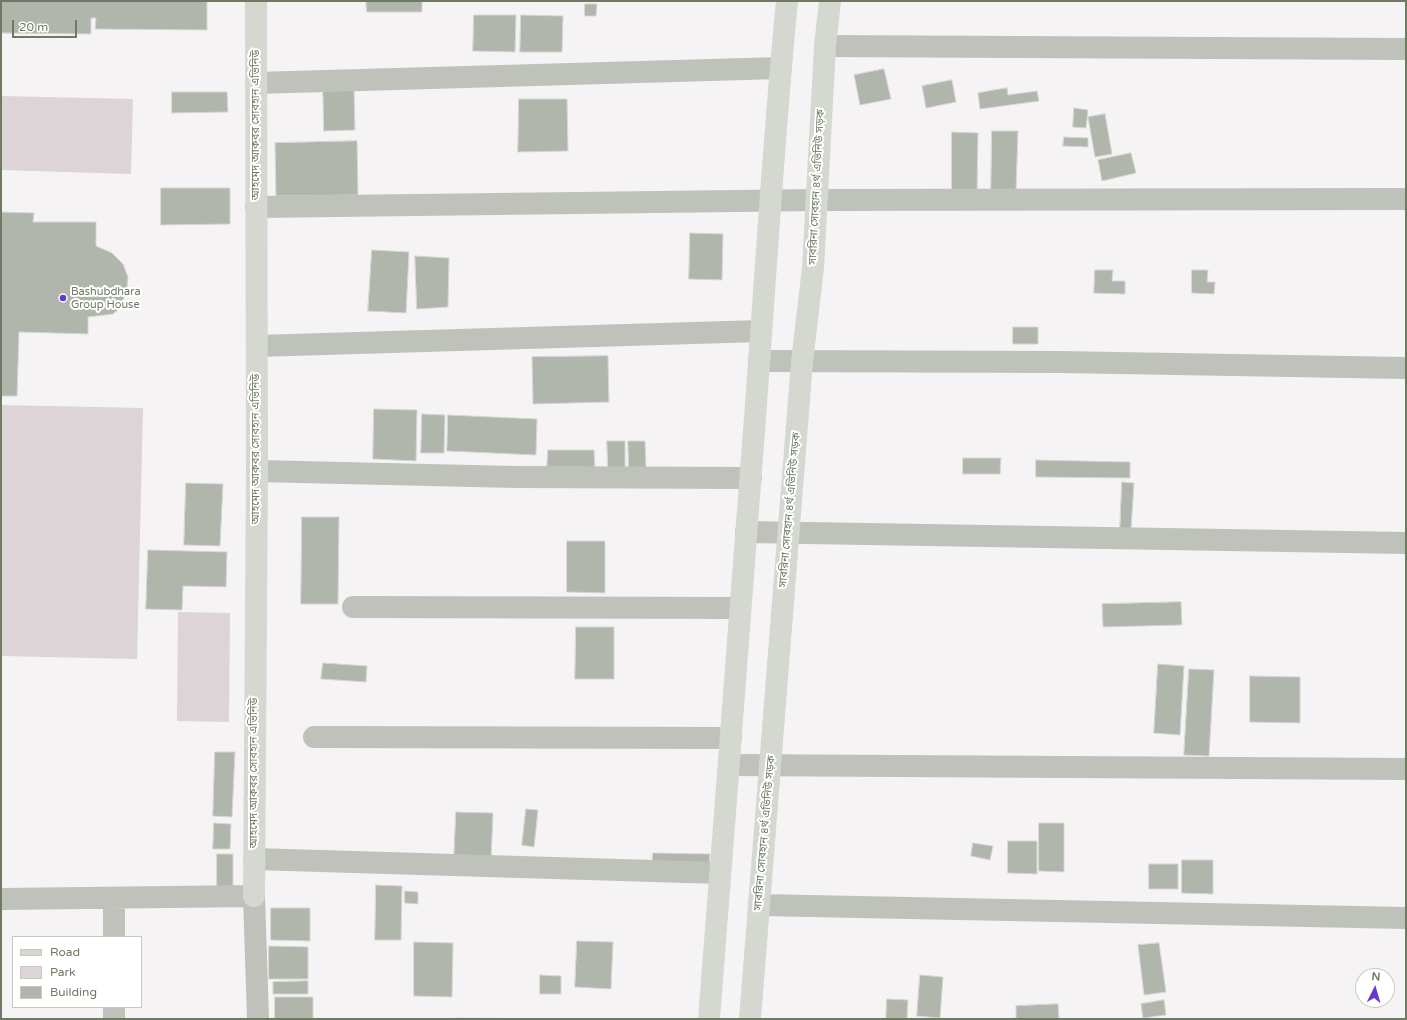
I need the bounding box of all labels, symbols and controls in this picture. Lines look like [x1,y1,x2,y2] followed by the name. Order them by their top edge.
[14,12,79,38] scale bar
[19,20,48,34] text: 20 m
[249,50,263,200] street label: আহমেদ আকবর সোবহান এভিনিউ
[806,109,828,265] street label: সাবরিনা সোবহান ৪র্থ এভিনিউ সড়ক
[71,285,141,311] place label: Bashubdhara Group House
[58,293,68,303] marker: Bashubdhara Group House
[249,374,263,524] street label: আহমেদ আকবর সোবহান এভিনিউ
[777,432,803,588] street label: সাবরিনা সোবহান ৪র্থ এভিনিউ সড়ক
[247,698,261,848] street label: আহমেদ আকবর সোবহান এভিনিউ
[752,755,778,911] street label: সাবরিনা সোবহান ৪র্থ এভিনিউ সড়ক
[12,936,142,1008] legend
[50,945,80,959] text: Road
[50,965,76,979] text: Park
[1355,968,1395,1008] north arrow
[1371,970,1381,983] text: N
[50,985,97,999] text: Building

